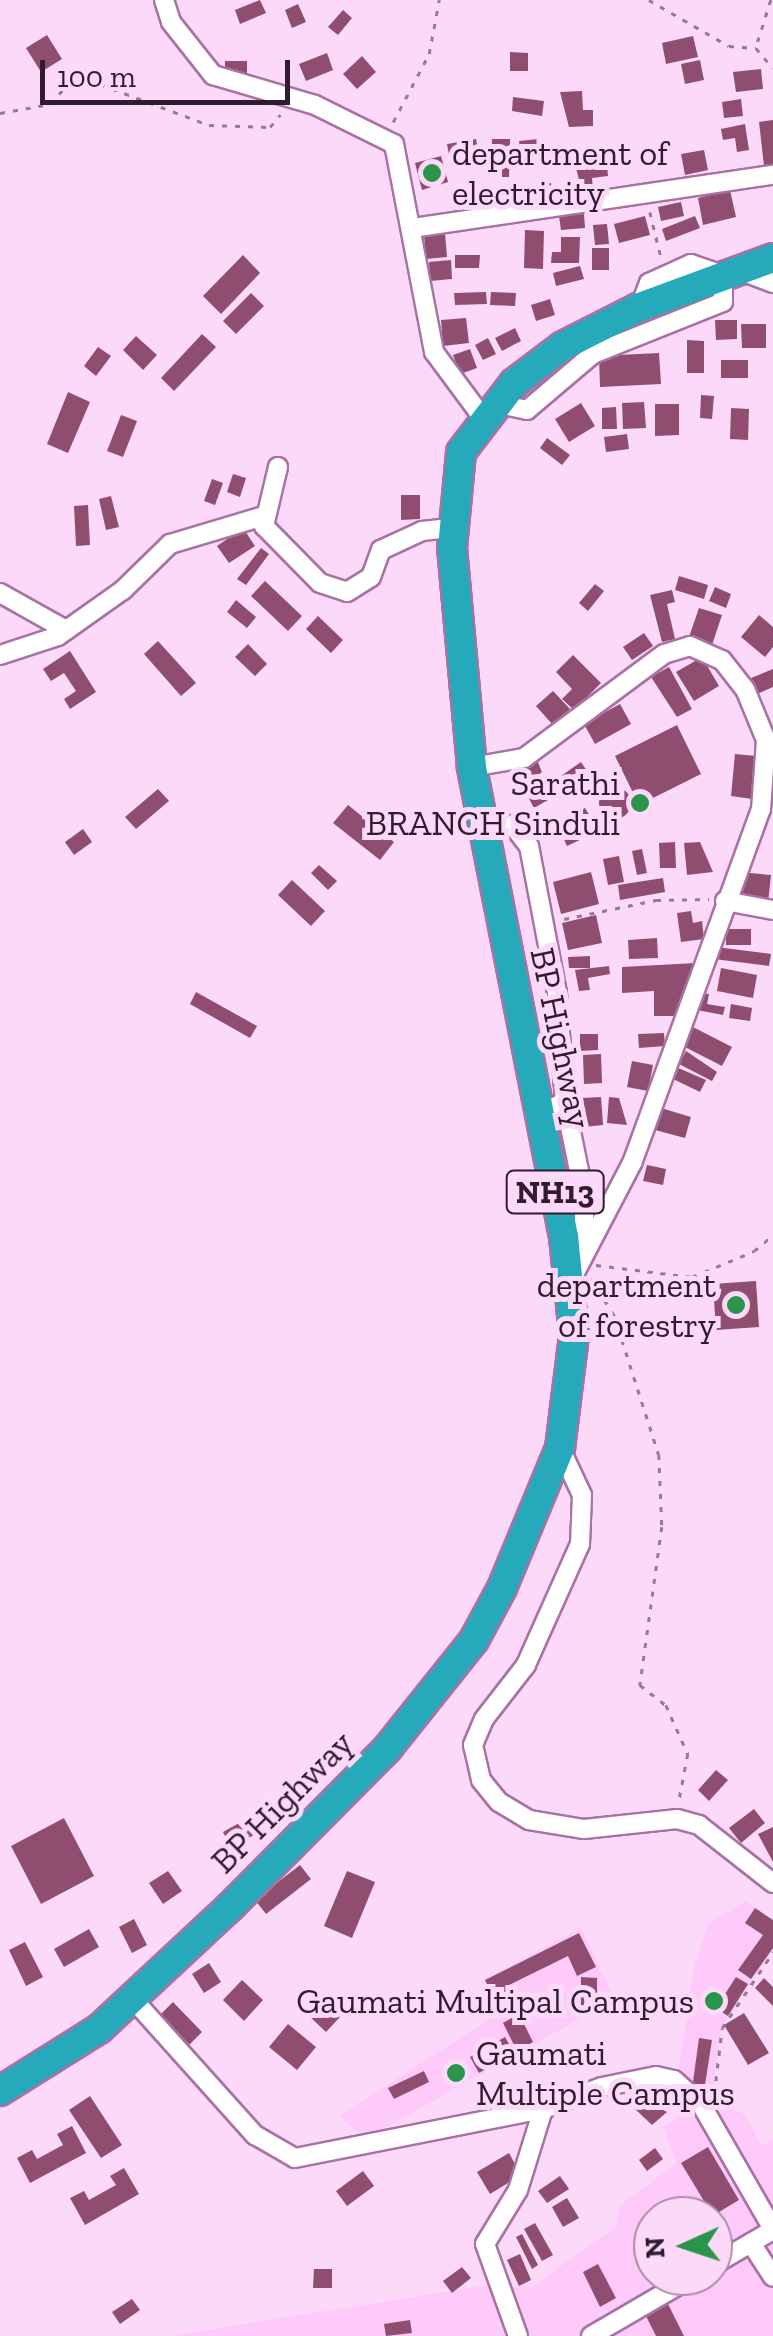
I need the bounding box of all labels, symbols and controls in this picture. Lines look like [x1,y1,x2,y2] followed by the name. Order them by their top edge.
[45,40,295,102] scale bar
[57,59,136,95] text: 100 m
[452,132,668,214] place label: department of electricity
[421,162,443,184] marker: department of electricity
[366,762,620,844] place label: Sarathi BRANCH Sinduli
[629,792,651,814] marker: Sarathi BRANCH Sinduli
[521,943,601,1133] street label: BP Highway
[505,1165,605,1219] road number: NH13
[537,1264,716,1346] place label: department of forestry
[725,1294,747,1316] marker: department of forestry
[202,1722,362,1882] street label: BP Highway
[296,1980,694,2022] place label: Gaumati Multipal Campus
[703,1990,725,2012] marker: Gaumati Multipal Campus
[476,2032,735,2114] place label: Gaumati Multiple Campus
[445,2062,467,2084] marker: Gaumati Multiple Campus
[633,2196,733,2296] north arrow
[638,2236,672,2259] text: N

